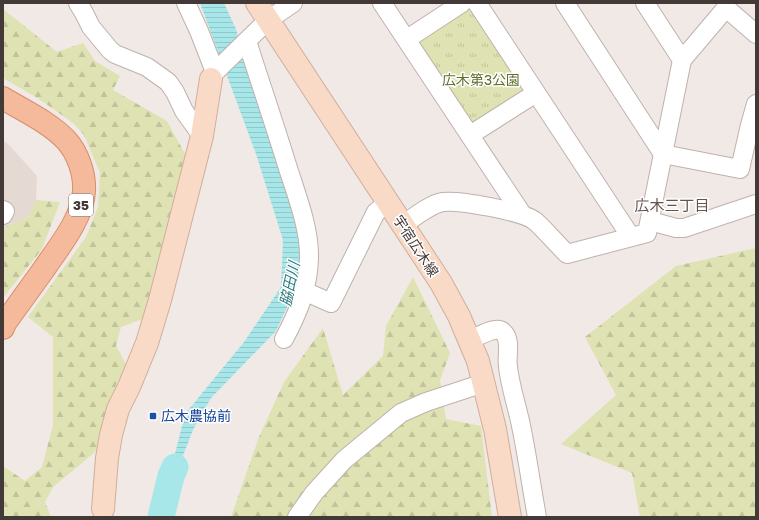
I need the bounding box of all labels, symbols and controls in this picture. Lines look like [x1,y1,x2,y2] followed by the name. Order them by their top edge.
[442,71,520,88] park label: 広木第3公園
[69,194,93,216] road number: 35
[634,196,710,214] district label: 広木三丁目
[390,212,443,280] street label: 宇宿広木線
[276,258,303,308] water label: 脇田川
[161,407,231,424] place label: 広木農協前
[148,411,158,421] marker: 広木農協前

